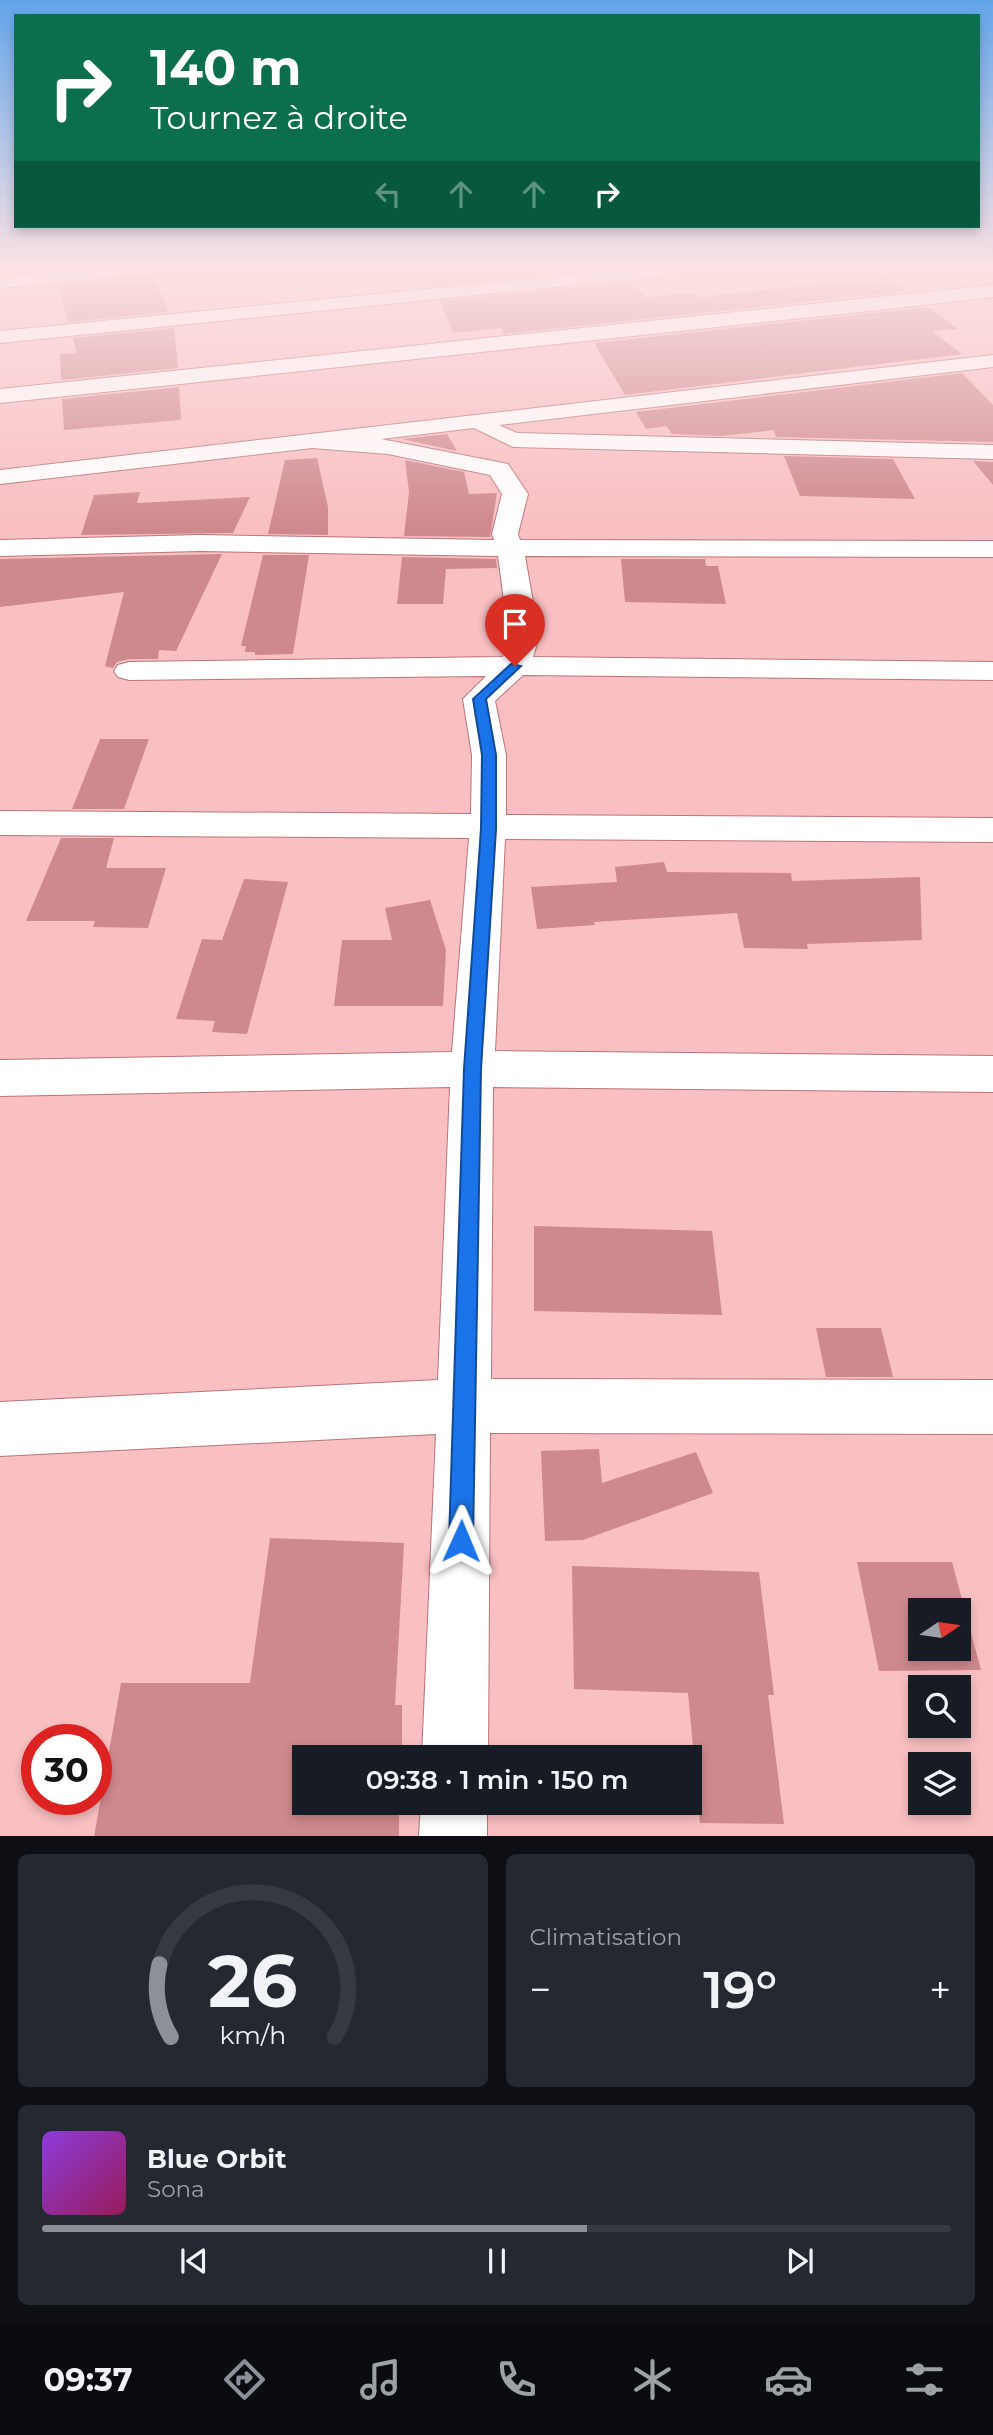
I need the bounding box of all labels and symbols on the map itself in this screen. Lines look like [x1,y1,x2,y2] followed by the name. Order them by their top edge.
[485,594,545,666] pin
[424,1504,498,1578] position arrow
[908,1598,971,1661] north arrow
[21,1724,112,1815] speed limit sign: 30

